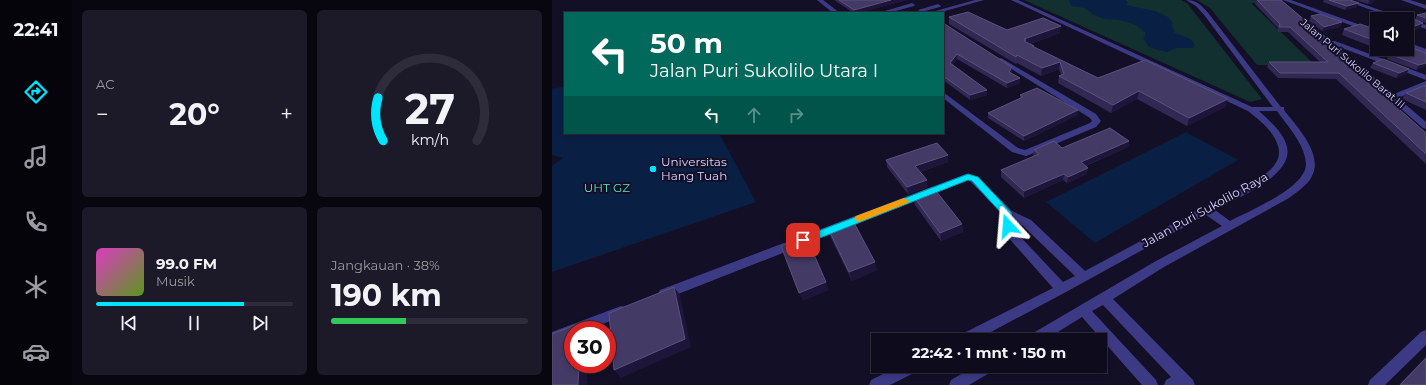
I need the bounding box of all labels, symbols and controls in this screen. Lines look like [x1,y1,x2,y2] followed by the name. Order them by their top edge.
[1370,12,1414,56] map controls
[1370,12,1414,56] button: sound
[1297,15,1408,111] street label: Jalan Puri Sukolilo Barat III
[14,19,58,41] text: 22:41
[650,26,723,60] text: 50 m
[584,28,636,80] icon: left
[650,60,878,82] text: Jalan Puri Sukolilo Utara I
[96,76,114,92] text: AC
[22,78,50,106] icon: directions
[404,84,455,134] text: 27
[169,96,220,133] text: 20°
[96,101,109,128] text: −
[280,101,293,128] text: +
[701,104,723,126] icon: left
[743,104,765,126] icon: ahead
[785,104,807,126] icon: right
[410,131,449,149] text: km/h
[22,143,50,171] icon: music
[661,154,727,183] place label: Universitas Hang Tuah
[648,164,658,174] marker: Universitas Hang Tuah
[1138,169,1270,251] street label: Jalan Puri Sukolilo Raya
[584,180,630,195] park label: UHT GZ
[987,205,1029,247] position arrow
[22,208,50,236] icon: phone
[786,223,820,257] pin
[792,229,814,251] icon: arrive
[156,254,217,273] text: 99.0 FM
[331,257,440,273] text: Jangkauan · 38%
[22,273,50,301] icon: climate
[156,273,195,289] text: Musik
[331,277,442,314] text: 190 km
[118,312,140,334] icon: previous
[183,312,205,334] icon: pause
[249,312,271,334] icon: next
[564,321,616,373] speed limit sign: 30
[22,338,50,366] icon: car
[912,343,1066,362] text: 22:42 · 1 mnt · 150 m

